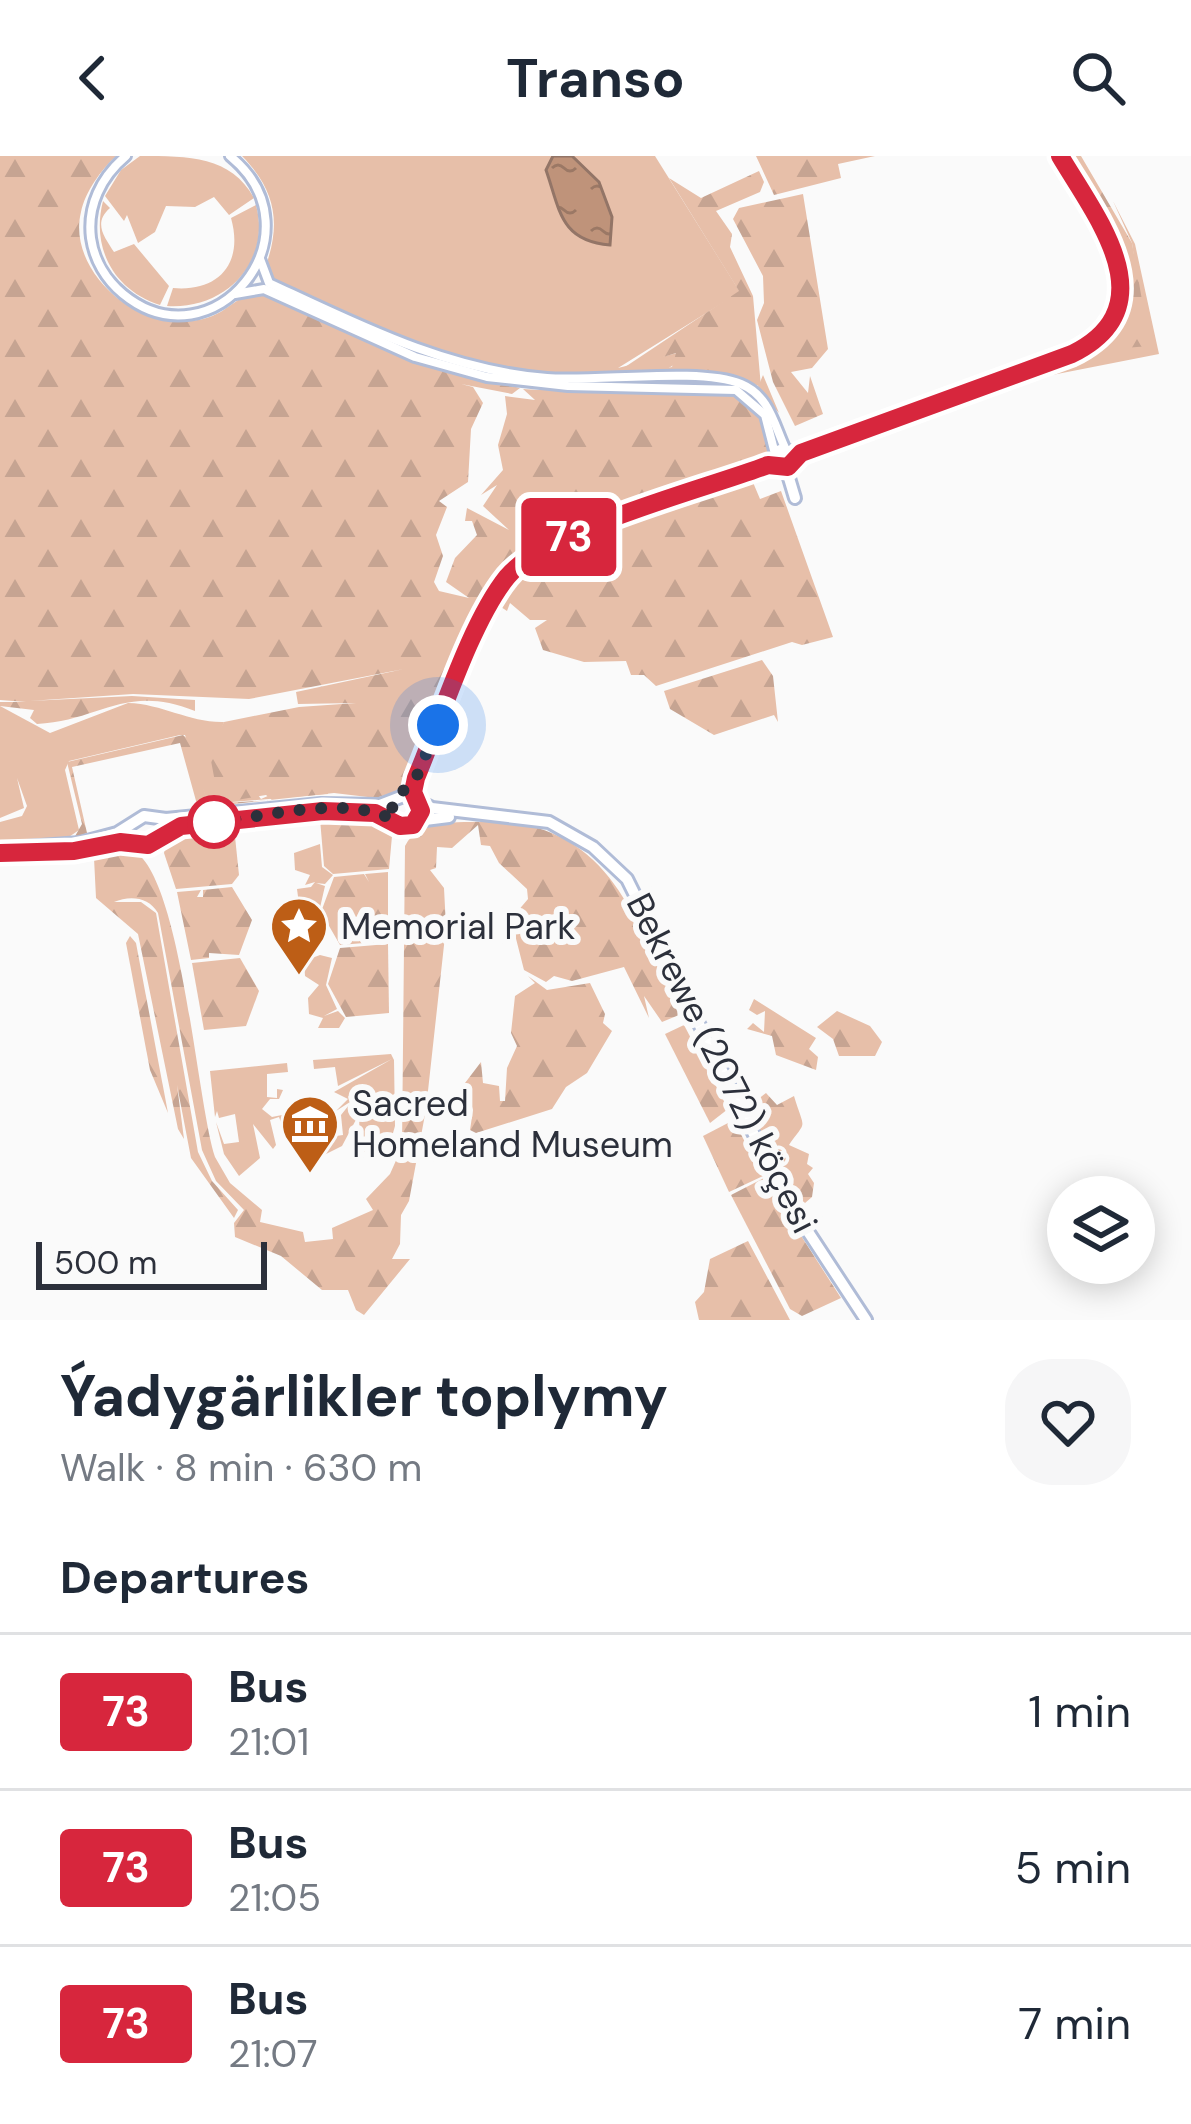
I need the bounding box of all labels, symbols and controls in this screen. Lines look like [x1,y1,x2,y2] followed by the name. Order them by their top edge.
[506,43,685,114] text: Transo
[60,45,126,111] icon: back
[1065,45,1131,111] icon: search
[515,498,623,576] line badge: 73
[545,509,593,564] text: 73
[408,695,468,755] your location
[189,797,239,847] unlabelled marker
[616,885,828,1241] street label: Bekrewe (2072) köçesi
[268,895,330,977] place icon: Memorial Park
[341,903,575,950] place label: Memorial Park
[352,1080,673,1168] place label: Sacred Homeland Museum
[279,1093,341,1175] museum icon: Sacred Homeland Museum
[1047,1176,1155,1284] map controls
[1047,1176,1155,1284] button: layers
[36,1236,267,1289] scale bar
[54,1241,157,1284] text: 500 m
[60,1359,668,1434] text: Ýadygärlikler toplymy
[1005,1359,1131,1485] button: heart
[60,1442,422,1493] text: Walk · 8 min · 630 m
[60,1548,309,1607] text: Departures
[228,1657,308,1716] text: Bus
[1028,1682,1131,1741] text: 1 min
[102,1684,150,1739] text: 73
[228,1716,309,1767] text: 21:01
[228,1813,308,1872] text: Bus
[1015,1838,1131,1897] text: 5 min
[102,1840,150,1895] text: 73
[228,1872,321,1923] text: 21:05
[228,1969,308,2028] text: Bus
[1018,1994,1131,2053] text: 7 min
[102,1996,150,2051] text: 73
[228,2028,317,2079] text: 21:07

